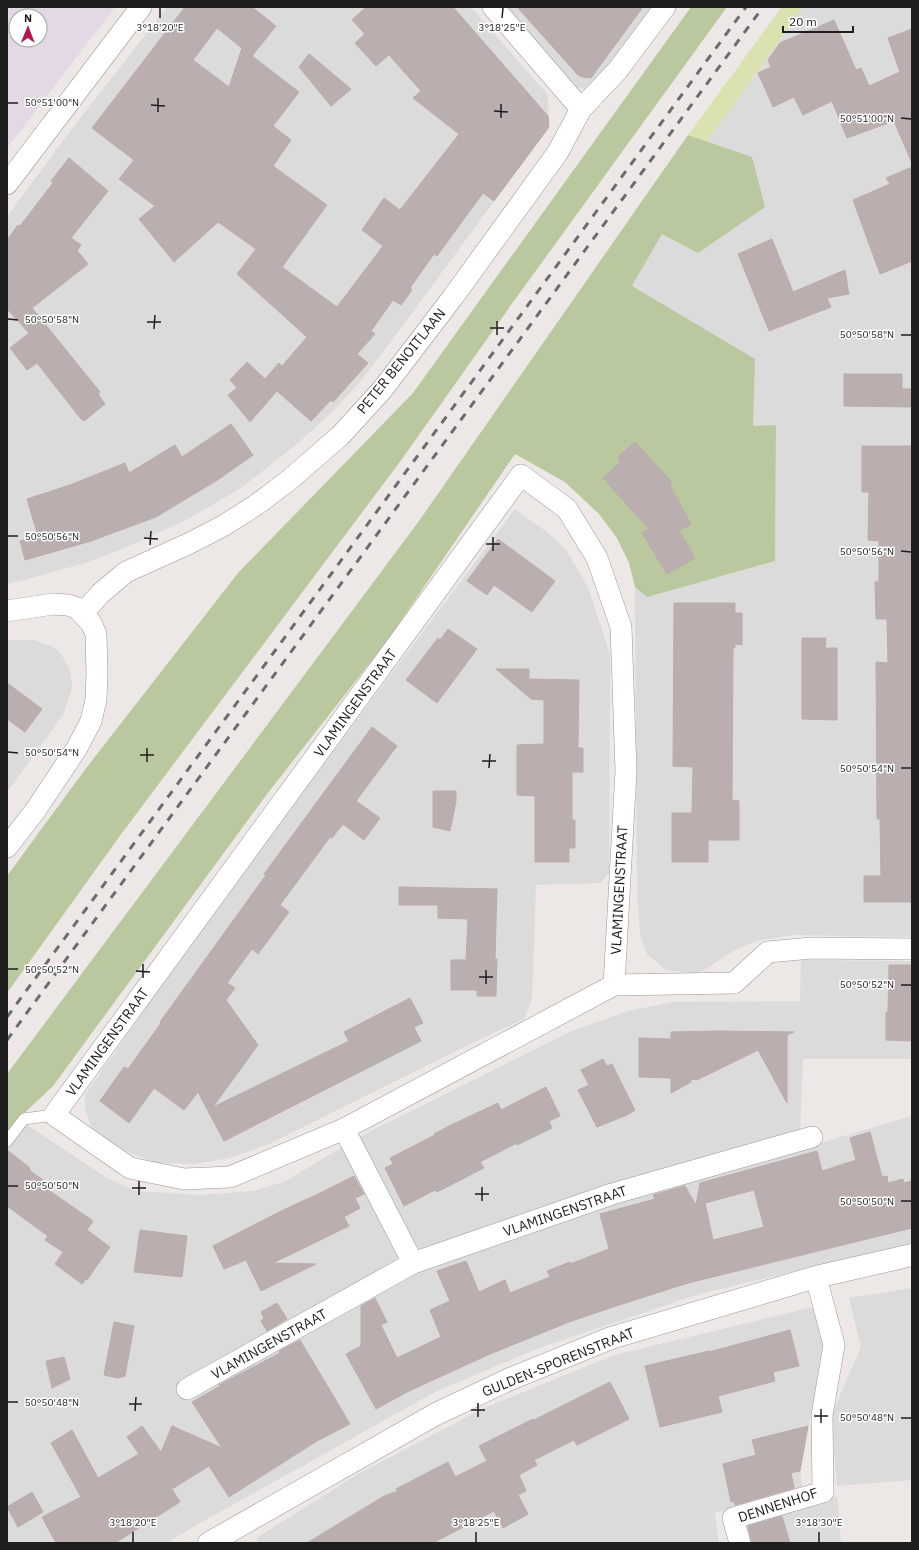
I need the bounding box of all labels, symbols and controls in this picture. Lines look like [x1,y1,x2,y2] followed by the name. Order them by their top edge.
[8,8,48,48] north arrow
[783,8,853,34] scale bar
[24,11,32,25] text: N
[789,14,817,29] text: 20 m
[136,21,184,34] text: 3°18'20"E
[478,21,526,34] text: 3°18'25"E
[25,96,79,109] text: 50°51'00"N
[840,112,894,125] text: 50°51'00"N
[353,304,449,418] street label: PETER BENOITLAAN
[25,313,79,326] text: 50°50'58"N
[840,328,894,341] text: 50°50'58"N
[25,530,79,543] text: 50°50'56"N
[840,545,894,558] text: 50°50'56"N
[310,645,400,761] street label: VLAMINGENSTRAAT
[25,746,79,759] text: 50°50'54"N
[840,762,894,775] text: 50°50'54"N
[607,825,631,955] street label: VLAMINGENSTRAAT
[25,963,79,976] text: 50°50'52"N
[840,978,894,991] text: 50°50'52"N
[62,984,152,1100] street label: VLAMINGENSTRAAT
[25,1179,79,1192] text: 50°50'50"N
[501,1181,629,1241] street label: VLAMINGENSTRAAT
[840,1195,894,1208] text: 50°50'50"N
[208,1305,330,1383] street label: VLAMINGENSTRAAT
[479,1323,637,1401] street label: GULDEN-SPORENSTRAAT
[25,1396,79,1409] text: 50°50'48"N
[840,1411,894,1424] text: 50°50'48"N
[736,1484,820,1526] street label: DENNENHOF
[109,1516,157,1529] text: 3°18'20"E
[452,1516,500,1529] text: 3°18'25"E
[795,1516,843,1529] text: 3°18'30"E

